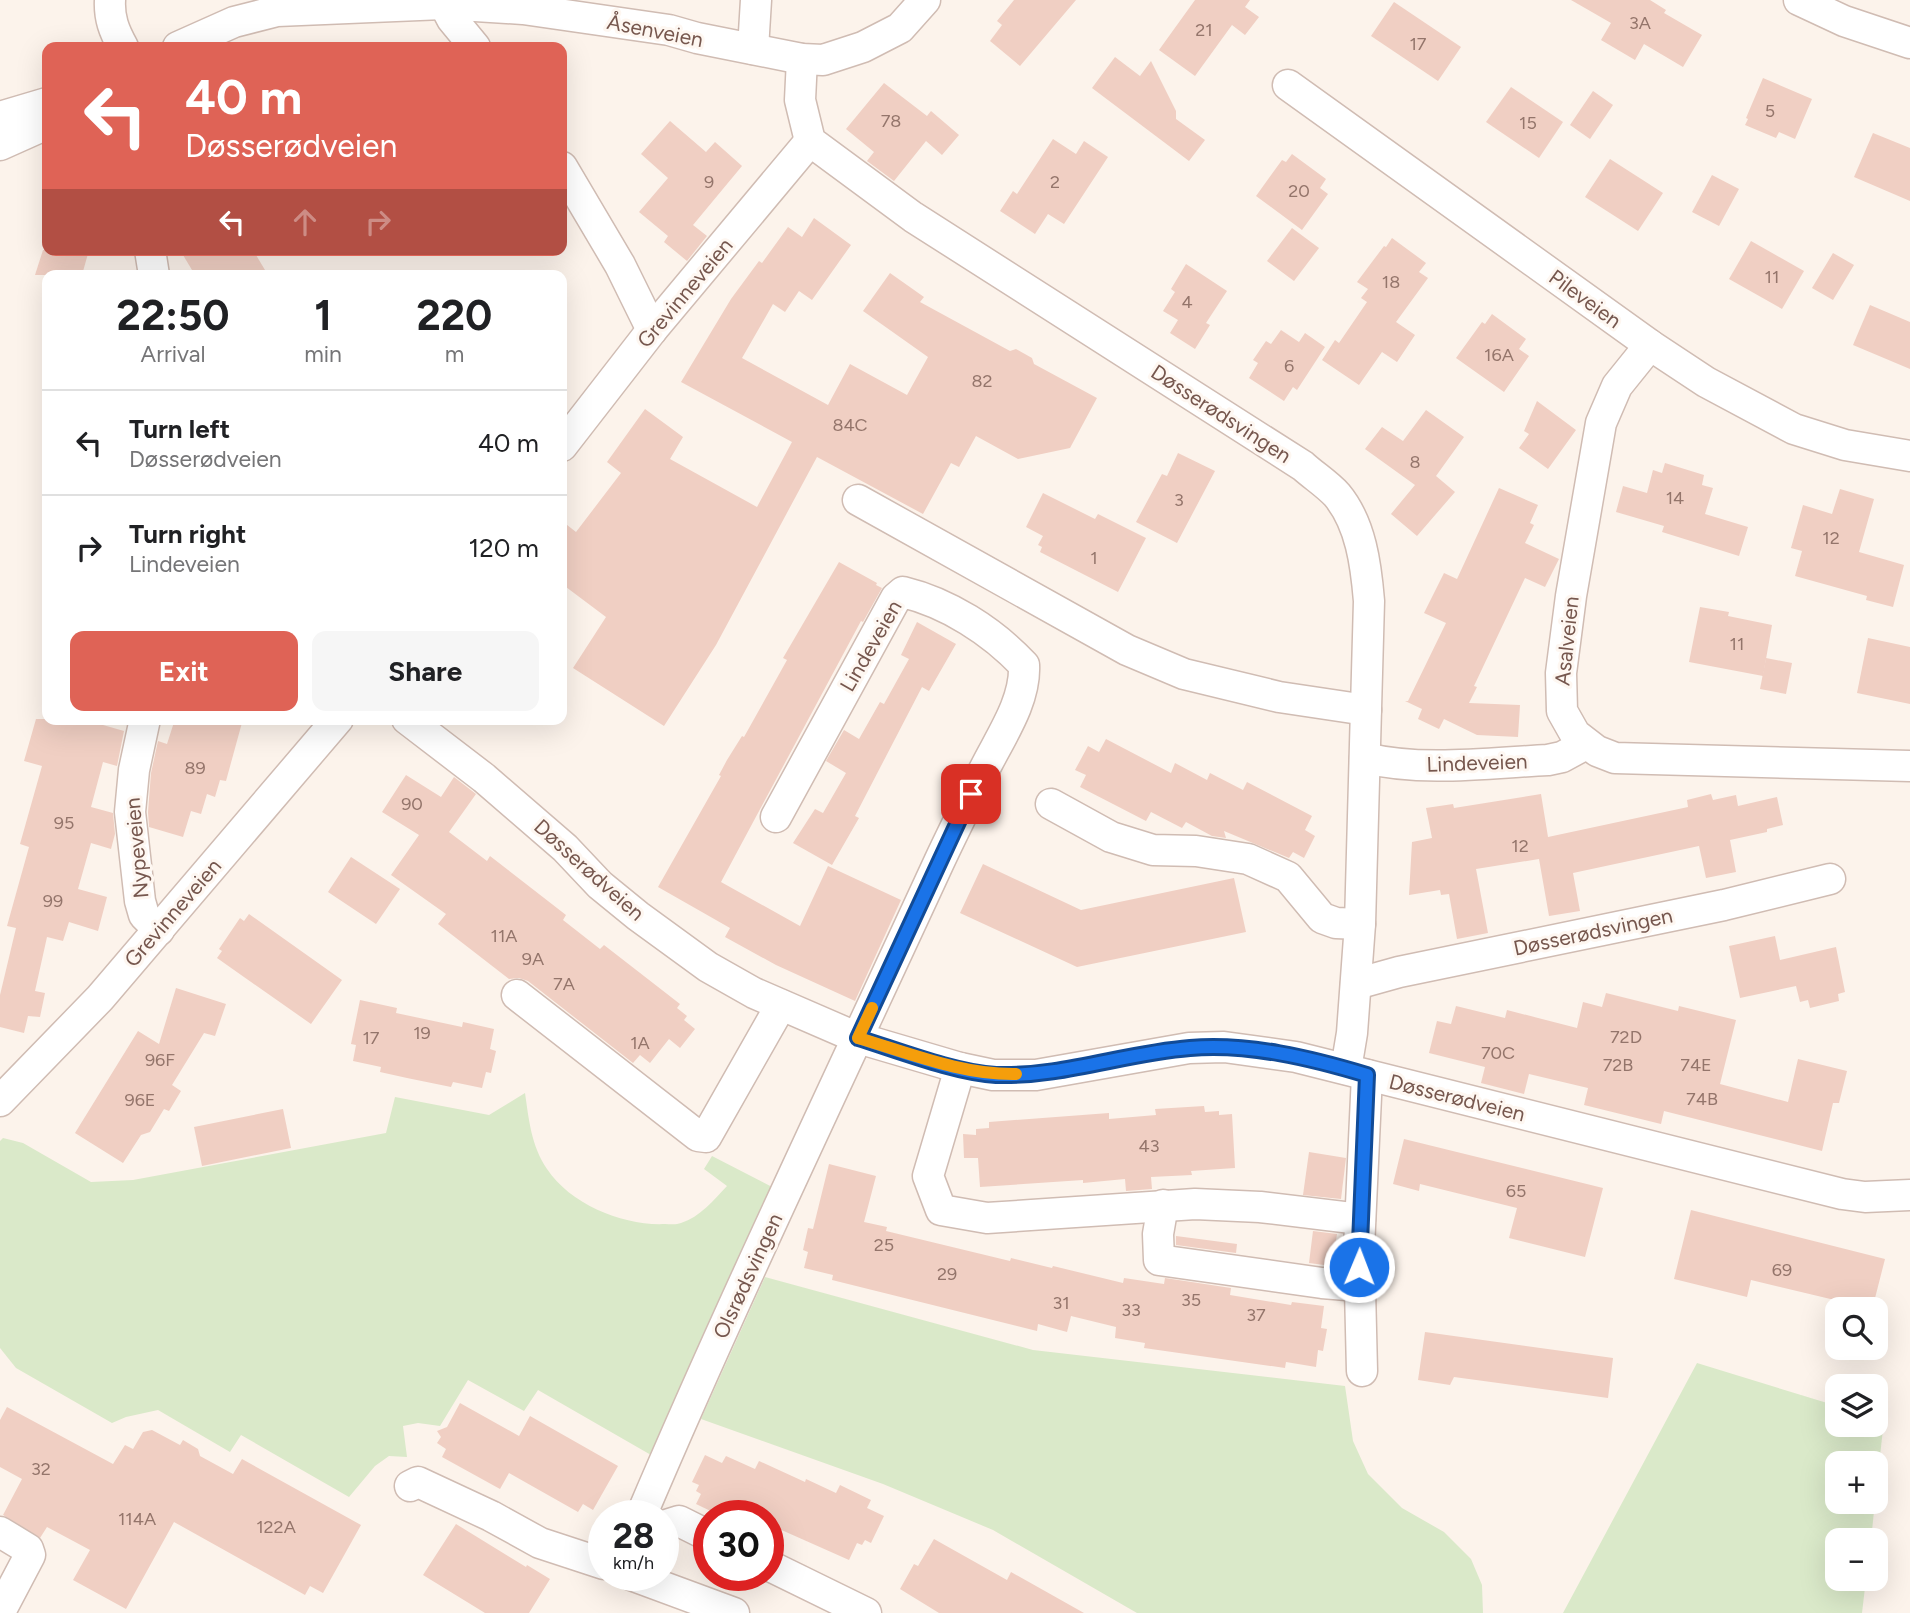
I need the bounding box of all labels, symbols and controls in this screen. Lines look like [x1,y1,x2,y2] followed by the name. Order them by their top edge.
[605,9,705,52] street label: Åsenveien
[1629,12,1651,34] house number: 3A
[1195,19,1213,41] house number: 21
[1409,33,1427,55] house number: 17
[185,67,302,126] text: 40 m
[70,70,161,161] icon: left
[1765,100,1775,122] house number: 5
[881,110,901,132] house number: 78
[1519,112,1537,134] house number: 15
[185,127,397,165] text: Døsserødveien
[704,171,714,193] house number: 9
[1050,171,1060,193] house number: 2
[1288,180,1310,202] house number: 20
[213,203,251,241] icon: left
[286,203,324,241] icon: ahead
[359,203,397,241] icon: right
[632,233,738,352] street label: Grevinneveien
[1544,264,1626,333] street label: Pileveien
[1765,266,1779,288] house number: 11
[1382,271,1400,293] house number: 18
[117,290,230,341] text: 22:50
[314,290,332,341] text: 1
[416,290,492,341] text: 220
[1181,291,1193,313] house number: 4
[141,340,206,368] text: Arrival
[304,340,342,368] text: min
[445,340,464,368] text: m
[1484,344,1514,366] house number: 16A
[1284,355,1294,377] house number: 6
[1147,359,1296,468] street label: Døsserødsvingen
[971,370,993,392] house number: 82
[129,413,230,445] text: Turn left
[832,414,868,436] house number: 84C
[70,424,108,462] icon: left
[478,427,539,459] text: 40 m
[129,445,282,473] text: Døsserødveien
[1409,451,1421,473] house number: 8
[1666,487,1684,509] house number: 14
[1174,489,1184,511] house number: 3
[129,518,246,550] text: Turn right
[1822,527,1840,549] house number: 12
[70,529,108,567] icon: right
[469,532,539,564] text: 120 m
[1090,547,1098,569] house number: 1
[129,550,240,578] text: Lindeveien
[1549,595,1584,687] street label: Asalveien
[834,596,907,696] street label: Lindeveien
[70,631,298,711] button: Exit
[312,631,539,711] button: Share
[1730,633,1744,655] house number: 11
[1426,748,1528,777] street label: Lindeveien
[184,757,206,779] house number: 89
[941,764,1001,824] pin
[952,775,990,813] icon: arrive
[401,793,423,815] house number: 90
[120,797,153,899] street label: Nypeveien
[54,812,74,834] house number: 95
[529,814,649,926] street label: Døsserødveien
[1511,835,1529,857] house number: 12
[119,854,226,972] street label: Grevinneveien
[43,890,63,912] house number: 99
[1511,902,1675,961] street label: Døsserødsvingen
[490,925,518,947] house number: 11A
[522,948,544,970] house number: 9A
[553,973,575,995] house number: 7A
[413,1022,431,1044] house number: 19
[1610,1026,1642,1048] house number: 72D
[362,1027,380,1049] house number: 17
[630,1032,650,1054] house number: 1A
[1481,1042,1515,1064] house number: 70C
[145,1049,175,1071] house number: 96F
[1603,1054,1633,1076] house number: 72B
[1680,1054,1712,1076] house number: 74E
[1386,1069,1528,1127] street label: Døsserødveien
[1686,1088,1718,1110] house number: 74B
[124,1089,156,1111] house number: 96E
[1139,1135,1159,1157] house number: 43
[1506,1180,1526,1202] house number: 65
[708,1209,787,1342] street label: Olsrødsvingen
[1322,1230,1396,1304] position arrow
[874,1234,894,1256] house number: 25
[1772,1259,1792,1281] house number: 69
[937,1263,957,1285] house number: 29
[1181,1289,1201,1311] house number: 35
[1052,1292,1070,1314] house number: 31
[1825,1297,1888,1591] map controls
[1825,1297,1888,1360] button: search
[1121,1299,1141,1321] house number: 33
[1246,1304,1266,1326] house number: 37
[1825,1374,1888,1437] button: layers
[1825,1451,1888,1514] button: +
[31,1458,51,1480] house number: 32
[693,1500,784,1591] speed limit sign: 30
[118,1508,156,1530] house number: 114A
[613,1515,654,1557] text: 28
[256,1516,296,1538] house number: 122A
[1825,1528,1888,1591] button: −
[613,1552,654,1574] text: km/h

